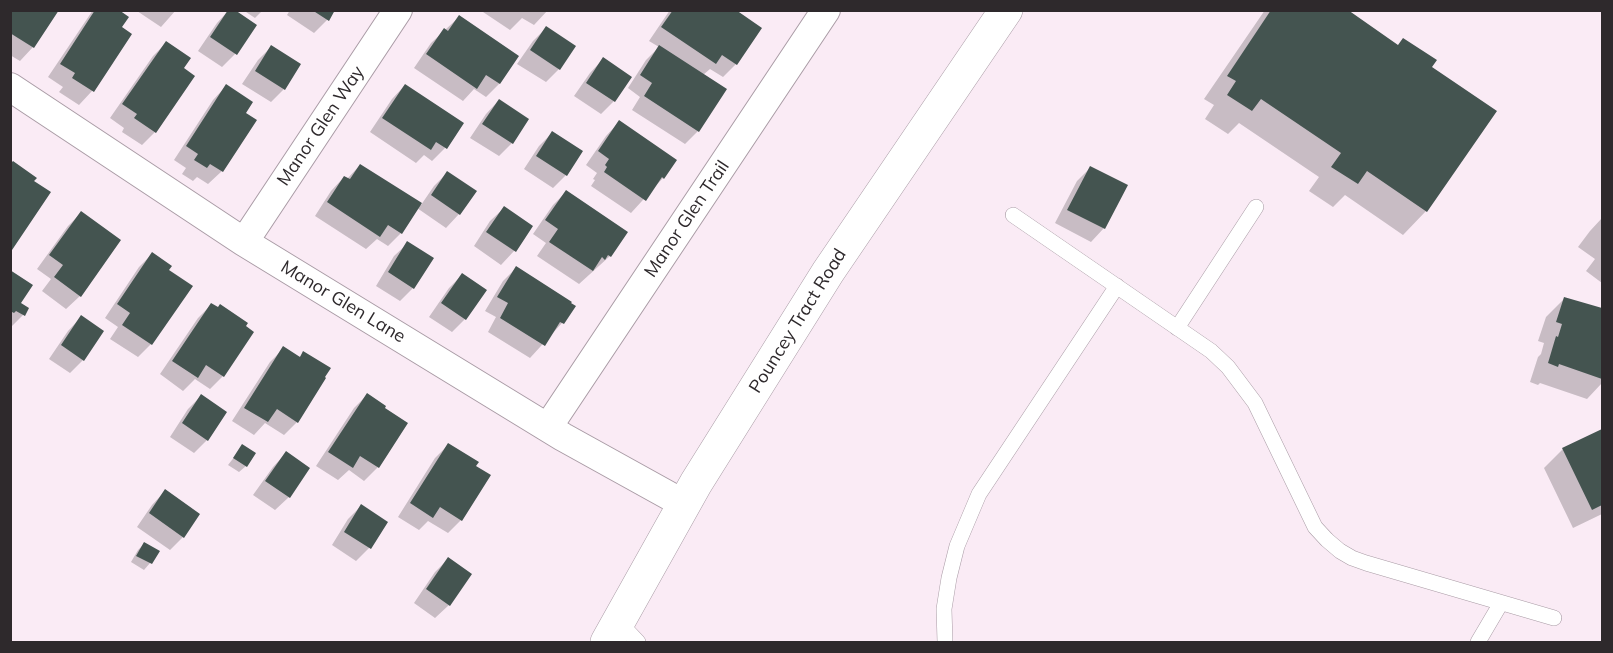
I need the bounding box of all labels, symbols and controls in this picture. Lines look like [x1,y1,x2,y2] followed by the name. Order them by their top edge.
[273,62,369,190] street label: Manor Glen Way
[640,157,734,281] street label: Manor Glen Trail
[745,245,851,397] street label: Pouncey Tract Road
[277,256,409,348] street label: Manor Glen Lane

